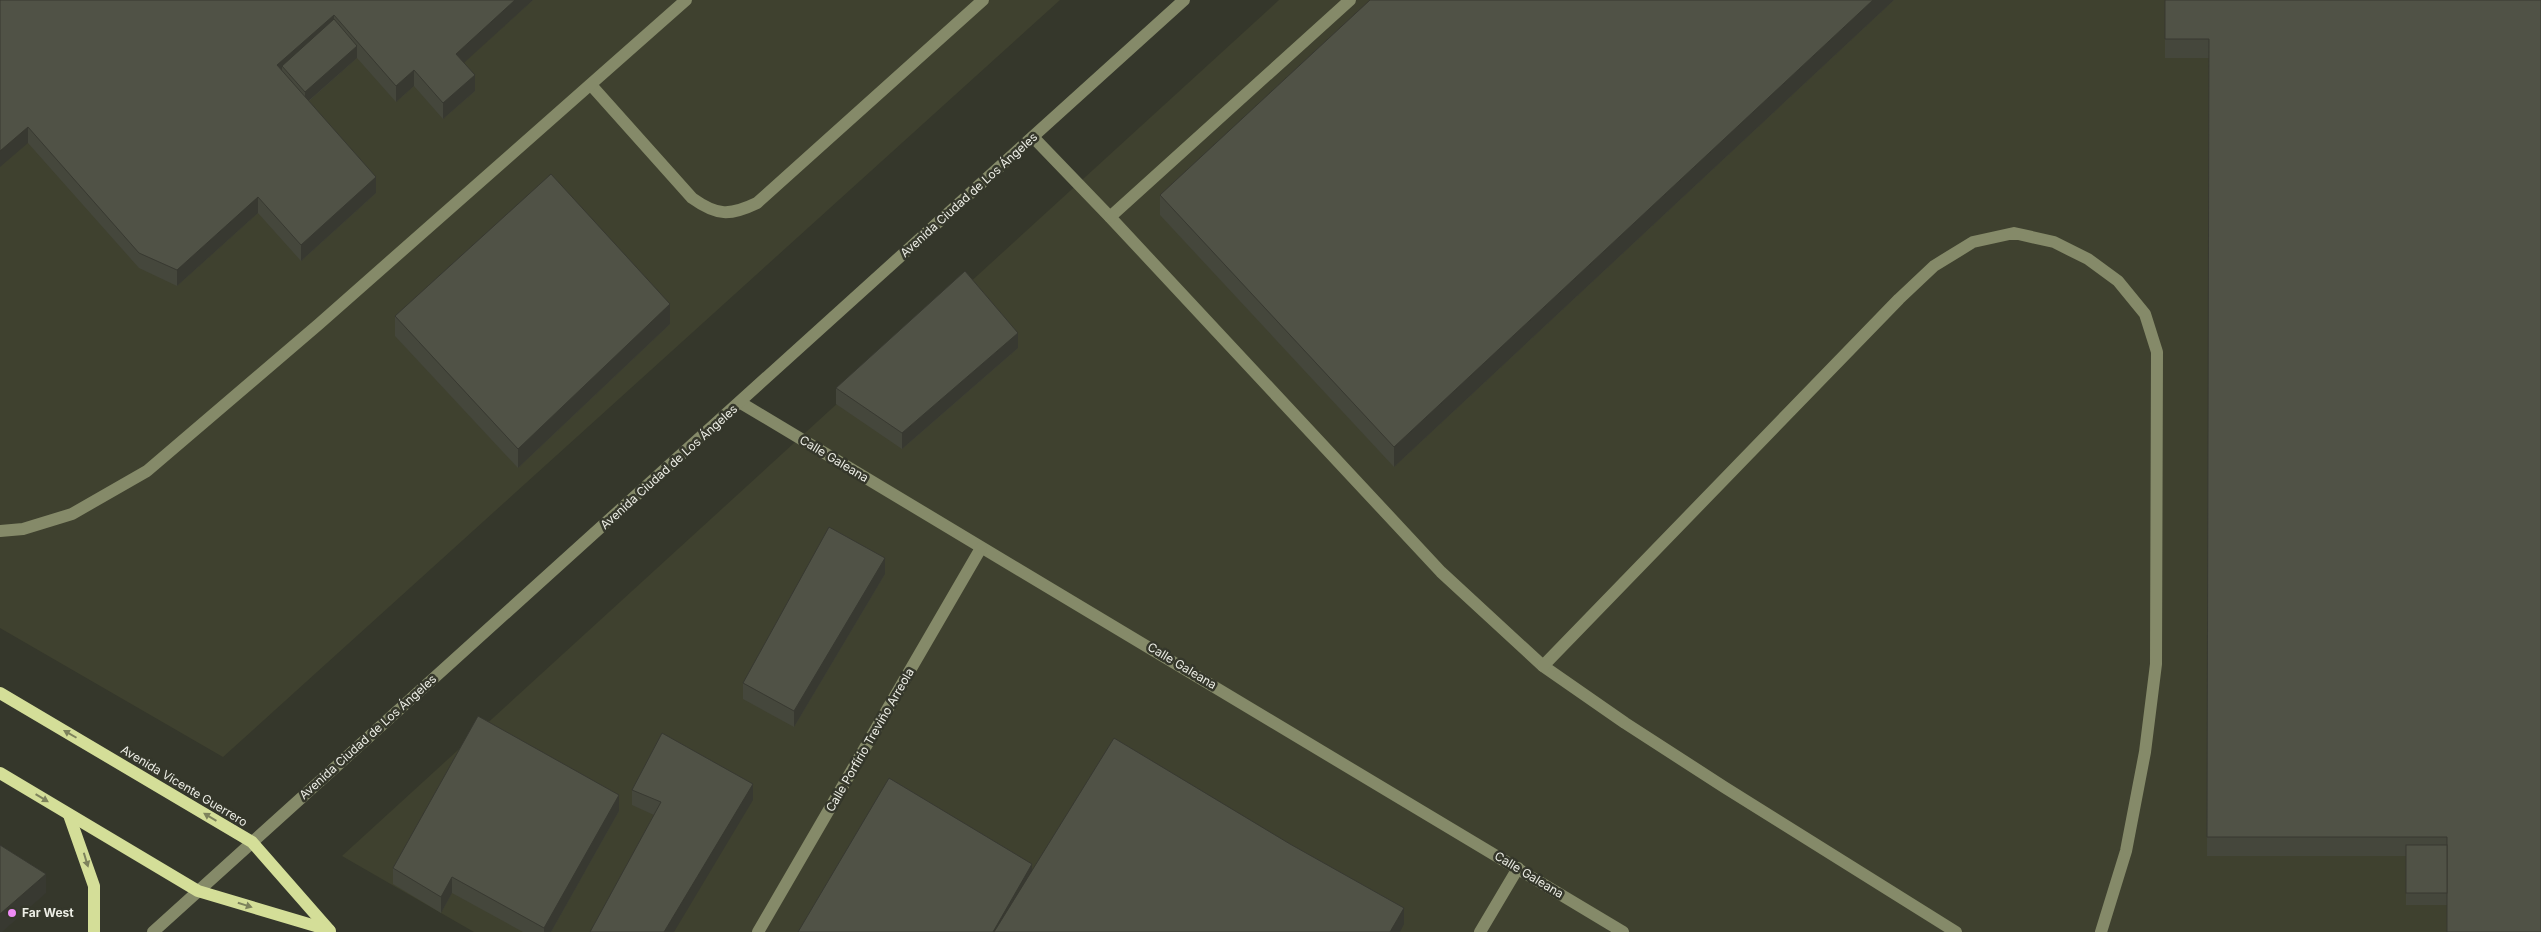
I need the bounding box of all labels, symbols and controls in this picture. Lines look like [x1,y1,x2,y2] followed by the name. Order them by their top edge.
[897,129,1040,260] street label: Avenida Ciudad de Los Ángeles
[597,401,740,532] street label: Avenida Ciudad de Los Ángeles
[797,432,872,485] street label: Calle Galeana
[1145,639,1220,692] street label: Calle Galeana
[822,665,917,814] street label: Calle Porfirio Treviño Arreola
[296,671,439,802] street label: Avenida Ciudad de Los Ángeles
[63,730,76,739] one-way arrow
[118,742,250,829] street label: Avenida Vicente Guerrero
[35,794,48,803] one-way arrow
[203,812,217,821] one-way arrow
[1492,848,1567,901] street label: Calle Galeana
[83,853,91,868] one-way arrow
[237,902,252,910] one-way arrow
[22,905,74,920] place label: Far West
[6,907,18,919] marker: Far West

